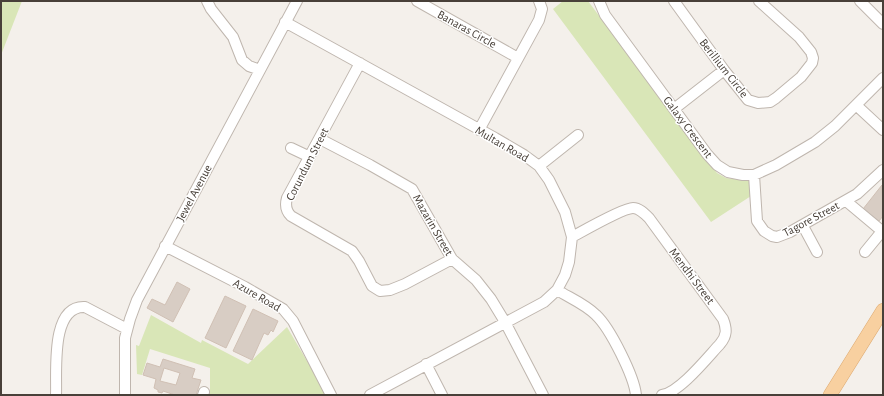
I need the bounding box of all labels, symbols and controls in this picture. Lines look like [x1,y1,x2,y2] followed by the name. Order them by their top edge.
[436,8,498,50] street label: Banaras Circle
[697,36,751,100] street label: Berillium Circle
[660,94,715,161] street label: Galaxy Crescent
[473,124,531,164] street label: Multan Road
[284,126,331,202] street label: Corundum Street
[174,163,214,223] street label: Jewel Avenue
[411,192,455,258] street label: Mazarin Street
[781,199,841,239] street label: Tagore Street
[667,246,717,306] street label: Mendhi Street
[231,277,283,313] street label: Azure Road

